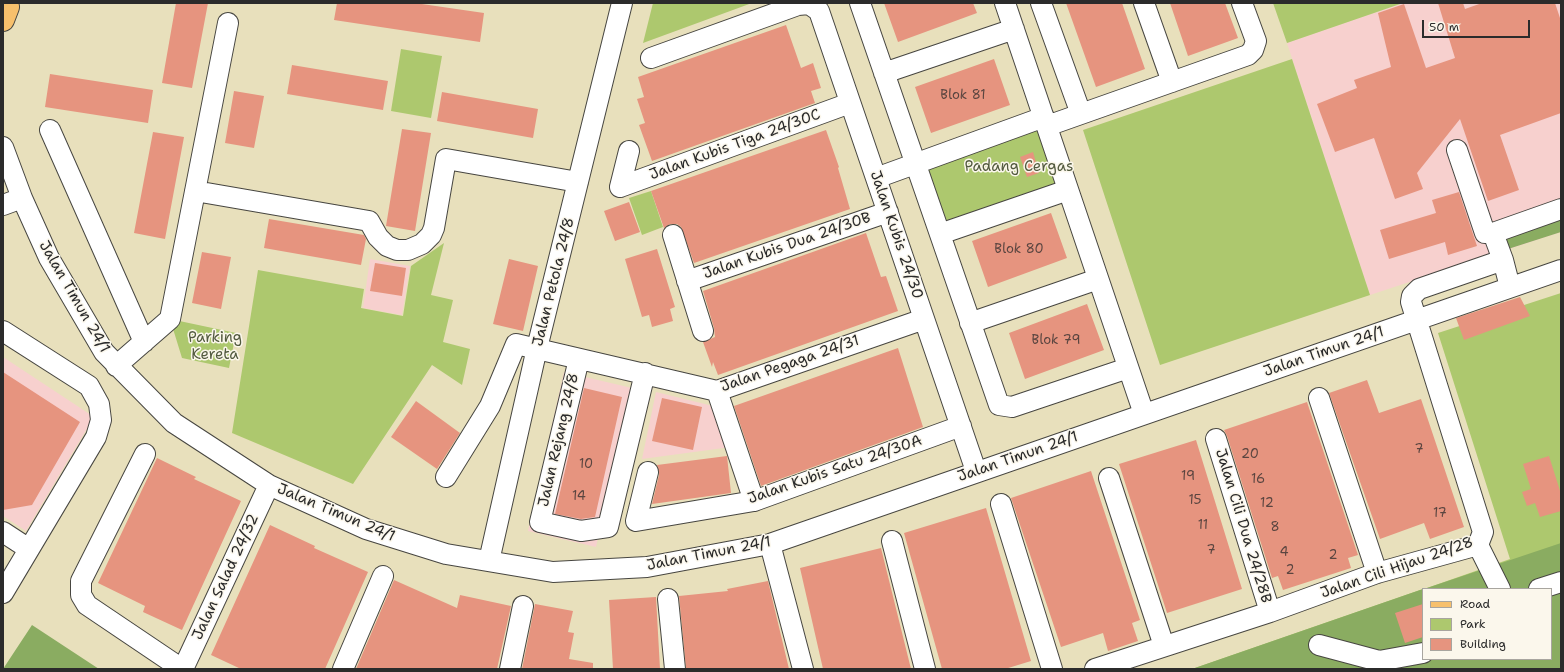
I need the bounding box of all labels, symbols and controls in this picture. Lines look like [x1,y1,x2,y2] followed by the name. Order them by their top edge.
[1424,12,1532,38] scale bar
[1429,19,1459,35] text: 50 m
[940,88,986,104] house number: Blok 81
[647,106,823,184] street label: Jalan Kubis Tiga 24/30C
[965,158,1073,176] park label: Padang Cergas
[866,168,926,302] street label: Jalan Kubis 24/30
[701,209,873,283] street label: Jalan Kubis Dua 24/30B
[529,216,579,348] street label: Jalan Petola 24/8
[35,238,113,356] street label: Jalan Timun 24/1
[994,242,1044,258] house number: Blok 80
[1261,323,1387,381] street label: Jalan Timun 24/1
[188,329,242,364] park label: Parking Kereta
[718,332,862,396] street label: Jalan Pegaga 24/31
[1031,333,1081,349] house number: Blok 79
[535,371,583,509] street label: Jalan Rejang 24/8
[955,428,1081,486] street label: Jalan Timun 24/1
[746,432,924,508] street label: Jalan Kubis Satu 24/30A
[1414,442,1424,458] house number: 7
[1211,447,1275,605] street label: Jalan Cili Dua 24/28B
[1241,447,1259,463] house number: 20
[579,457,593,473] house number: 10
[1181,469,1195,485] house number: 19
[1251,472,1265,488] house number: 16
[274,480,398,546] street label: Jalan Timun 24/1
[572,489,586,505] house number: 14
[1188,493,1202,509] house number: 15
[1260,496,1274,512] house number: 12
[1433,506,1447,522] house number: 17
[189,511,263,643] street label: Jalan Salad 24/32
[1198,518,1208,534] house number: 11
[1270,520,1280,536] house number: 8
[645,533,773,575] street label: Jalan Timun 24/1
[1318,533,1476,603] street label: Jalan Cili Hijau 24/28
[1206,543,1216,559] house number: 7
[1279,545,1289,561] house number: 4
[1328,548,1338,564] house number: 2
[1285,563,1295,579] house number: 2
[1422,588,1552,660] legend
[1460,596,1490,612] text: Road
[1460,616,1486,632] text: Park
[1460,636,1506,652] text: Building

